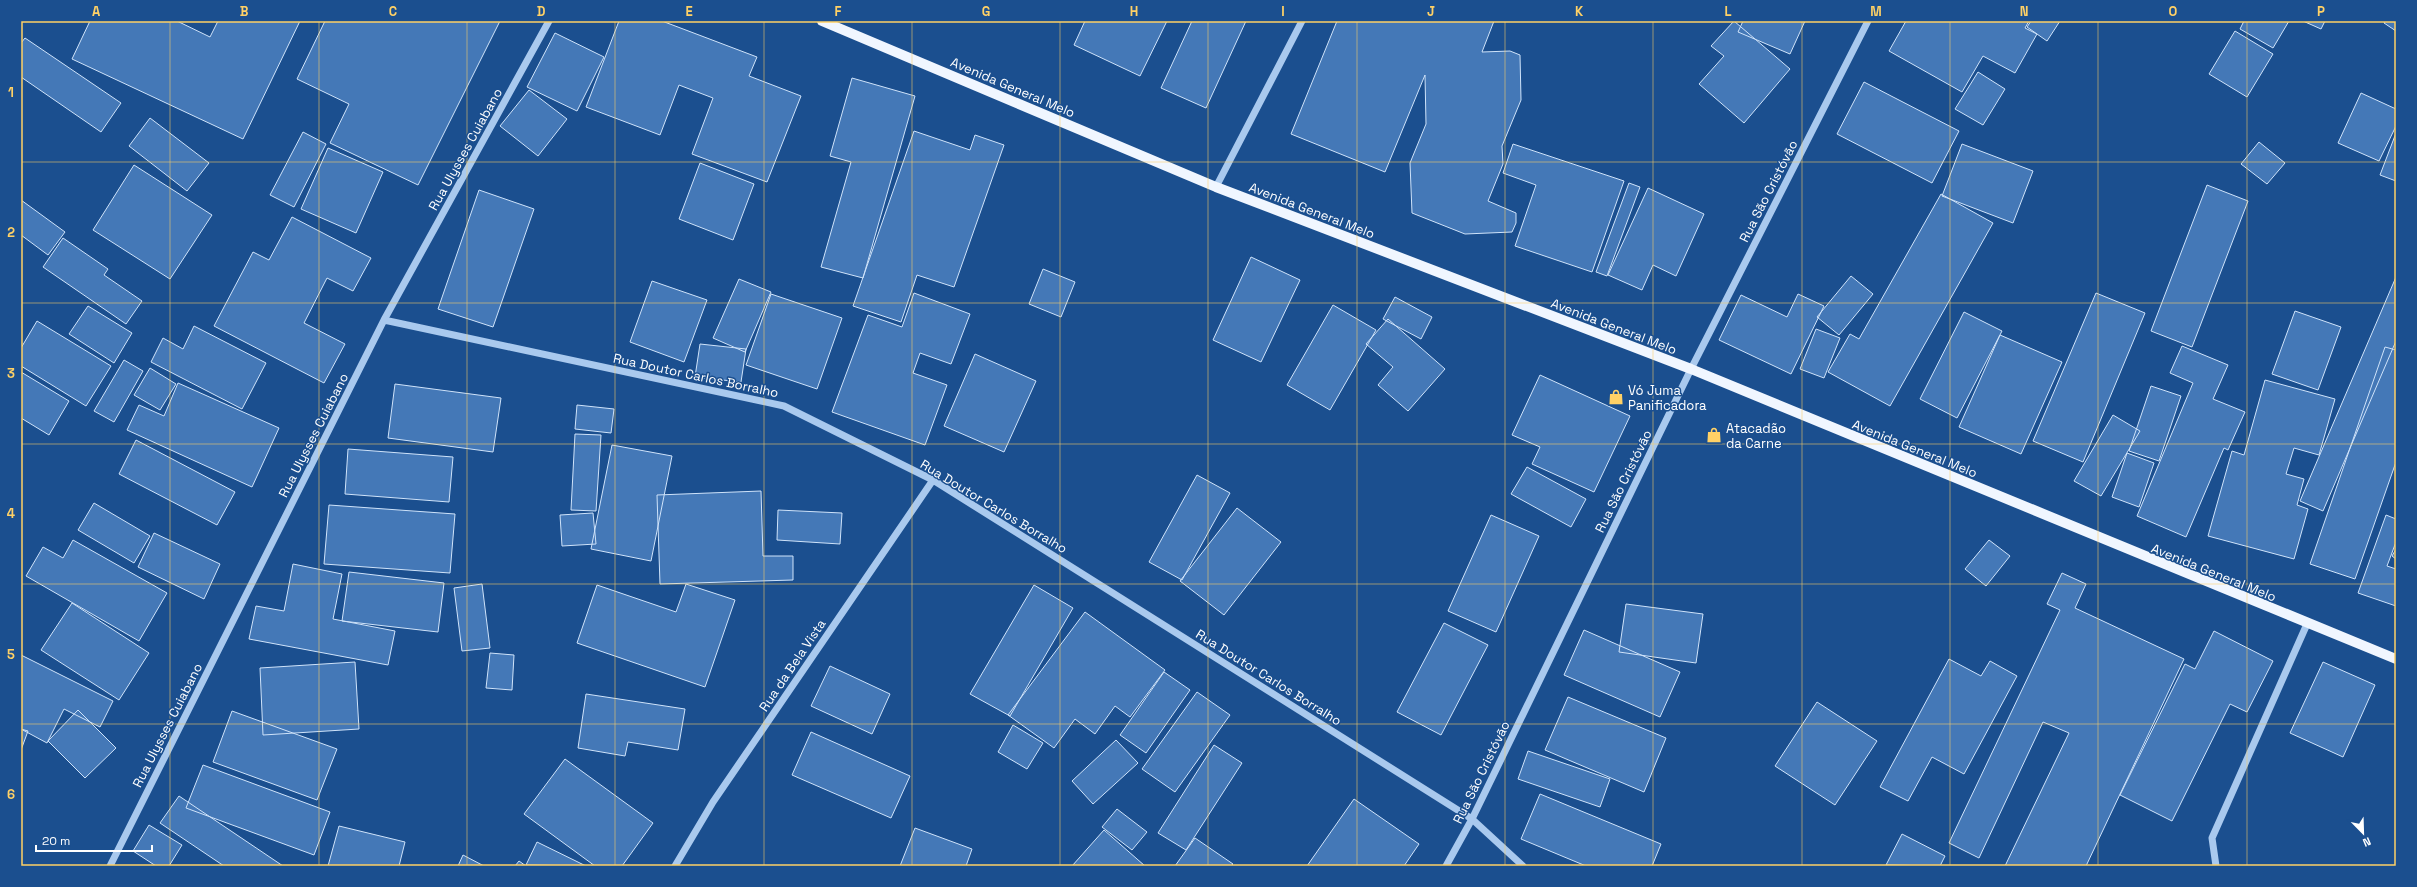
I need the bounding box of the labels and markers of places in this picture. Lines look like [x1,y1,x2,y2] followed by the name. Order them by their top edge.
[1628,382,1707,414] place label: Vó Juma Panificadora
[1607,388,1625,406] shop icon: Vó Juma Panificadora
[1726,420,1786,452] place label: Atacadão da Carne
[1705,426,1723,444] shop icon: Atacadão da Carne

